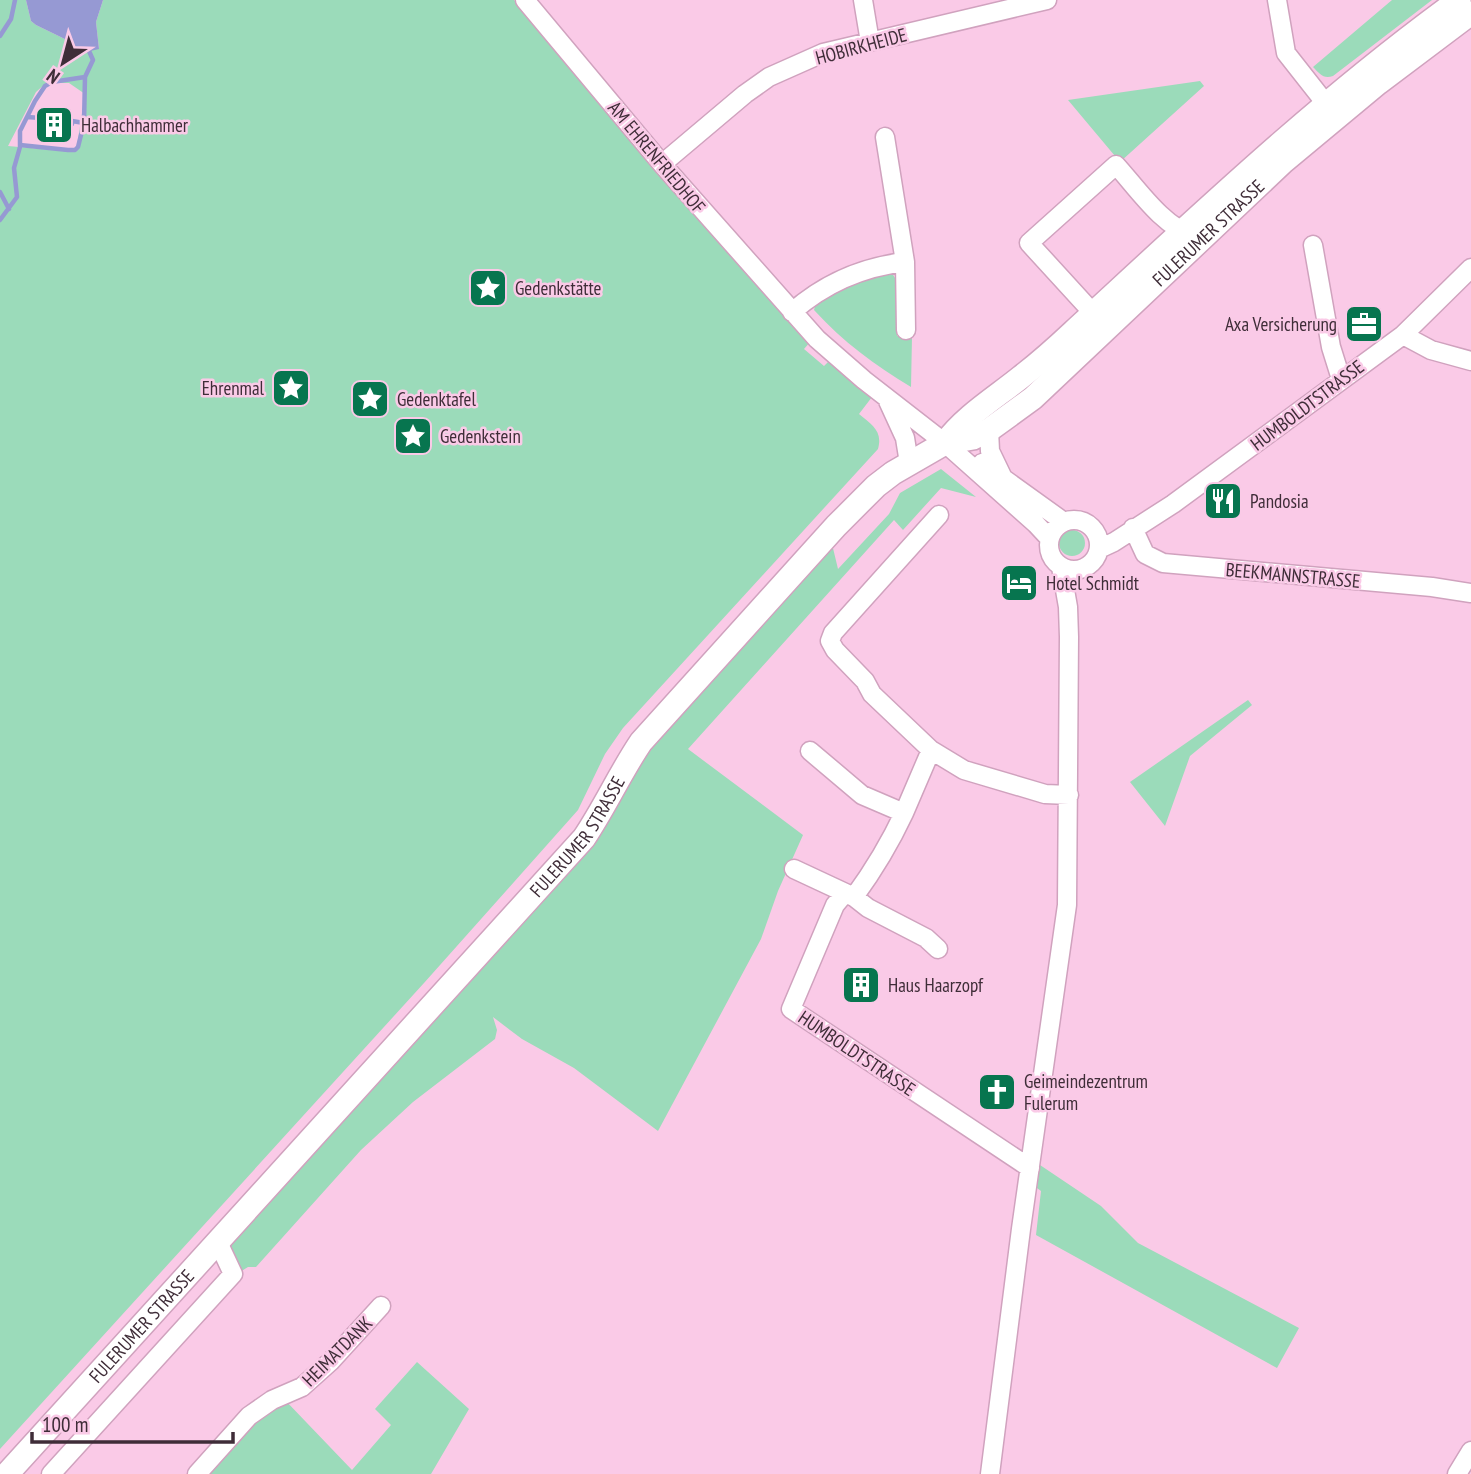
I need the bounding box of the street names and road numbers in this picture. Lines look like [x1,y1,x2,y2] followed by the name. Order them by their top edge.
[813,22,909,70] street label: HOBIRKHEIDE
[603,96,711,218] street label: AM EHRENFRIEDHOF
[1147,174,1269,291] street label: FULERUMER STRASSE
[1245,355,1369,455] street label: HUMBOLDTSTRASSE
[1225,557,1361,593] street label: BEEKMANNSTRASSE
[525,772,630,902] street label: FULERUMER STRASSE
[794,1005,920,1101] street label: HUMBOLDTSTRASSE
[84,1264,199,1388] street label: FULERUMER STRASSE
[297,1311,377,1391] street label: HEIMATDANK

